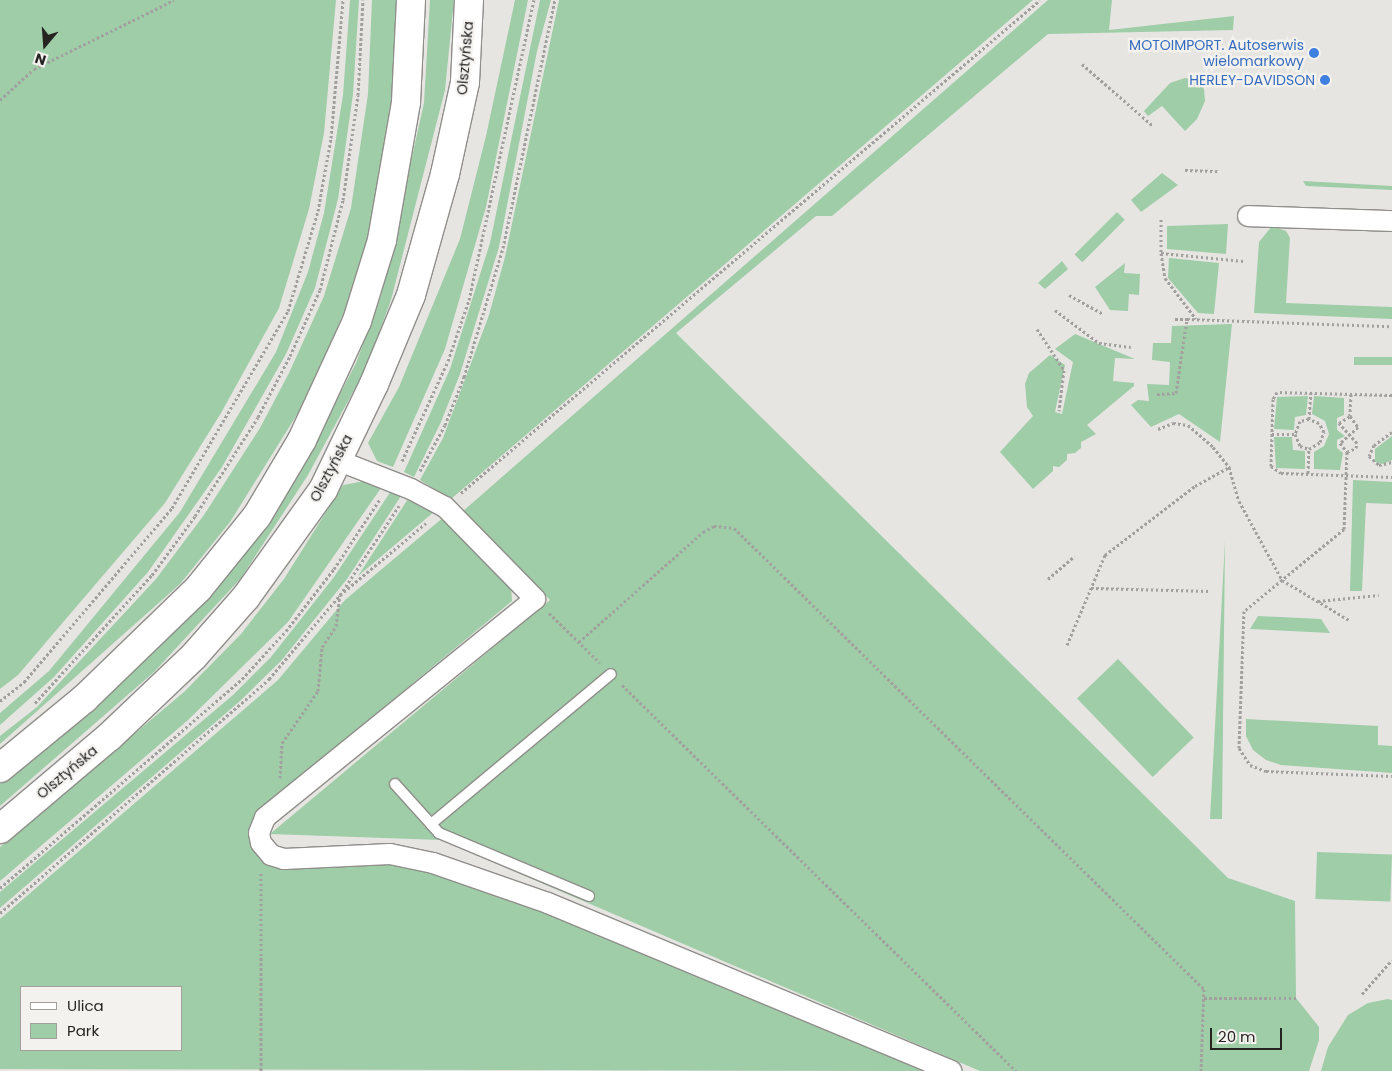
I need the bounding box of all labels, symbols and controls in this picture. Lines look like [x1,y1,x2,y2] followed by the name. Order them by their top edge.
[20,20,70,70] north arrow
[453,20,477,96] street label: Olsztyńska
[1129,37,1304,70] place label: MOTOIMPORT. Autoserwis wielomarkowy
[1308,47,1320,59] marker: MOTOIMPORT. Autoserwis wielomarkowy
[32,48,48,70] text: N
[1189,72,1315,88] place label: HERLEY-DAVIDSON
[1319,74,1331,86] marker: HERLEY-DAVIDSON
[306,431,356,505] street label: Olsztyńska
[33,742,101,802] street label: Olsztyńska
[20,986,182,1051] legend
[67,995,104,1016] text: Ulica
[1212,1018,1284,1050] scale bar
[67,1020,99,1041] text: Park
[1218,1026,1256,1047] text: 20 m

